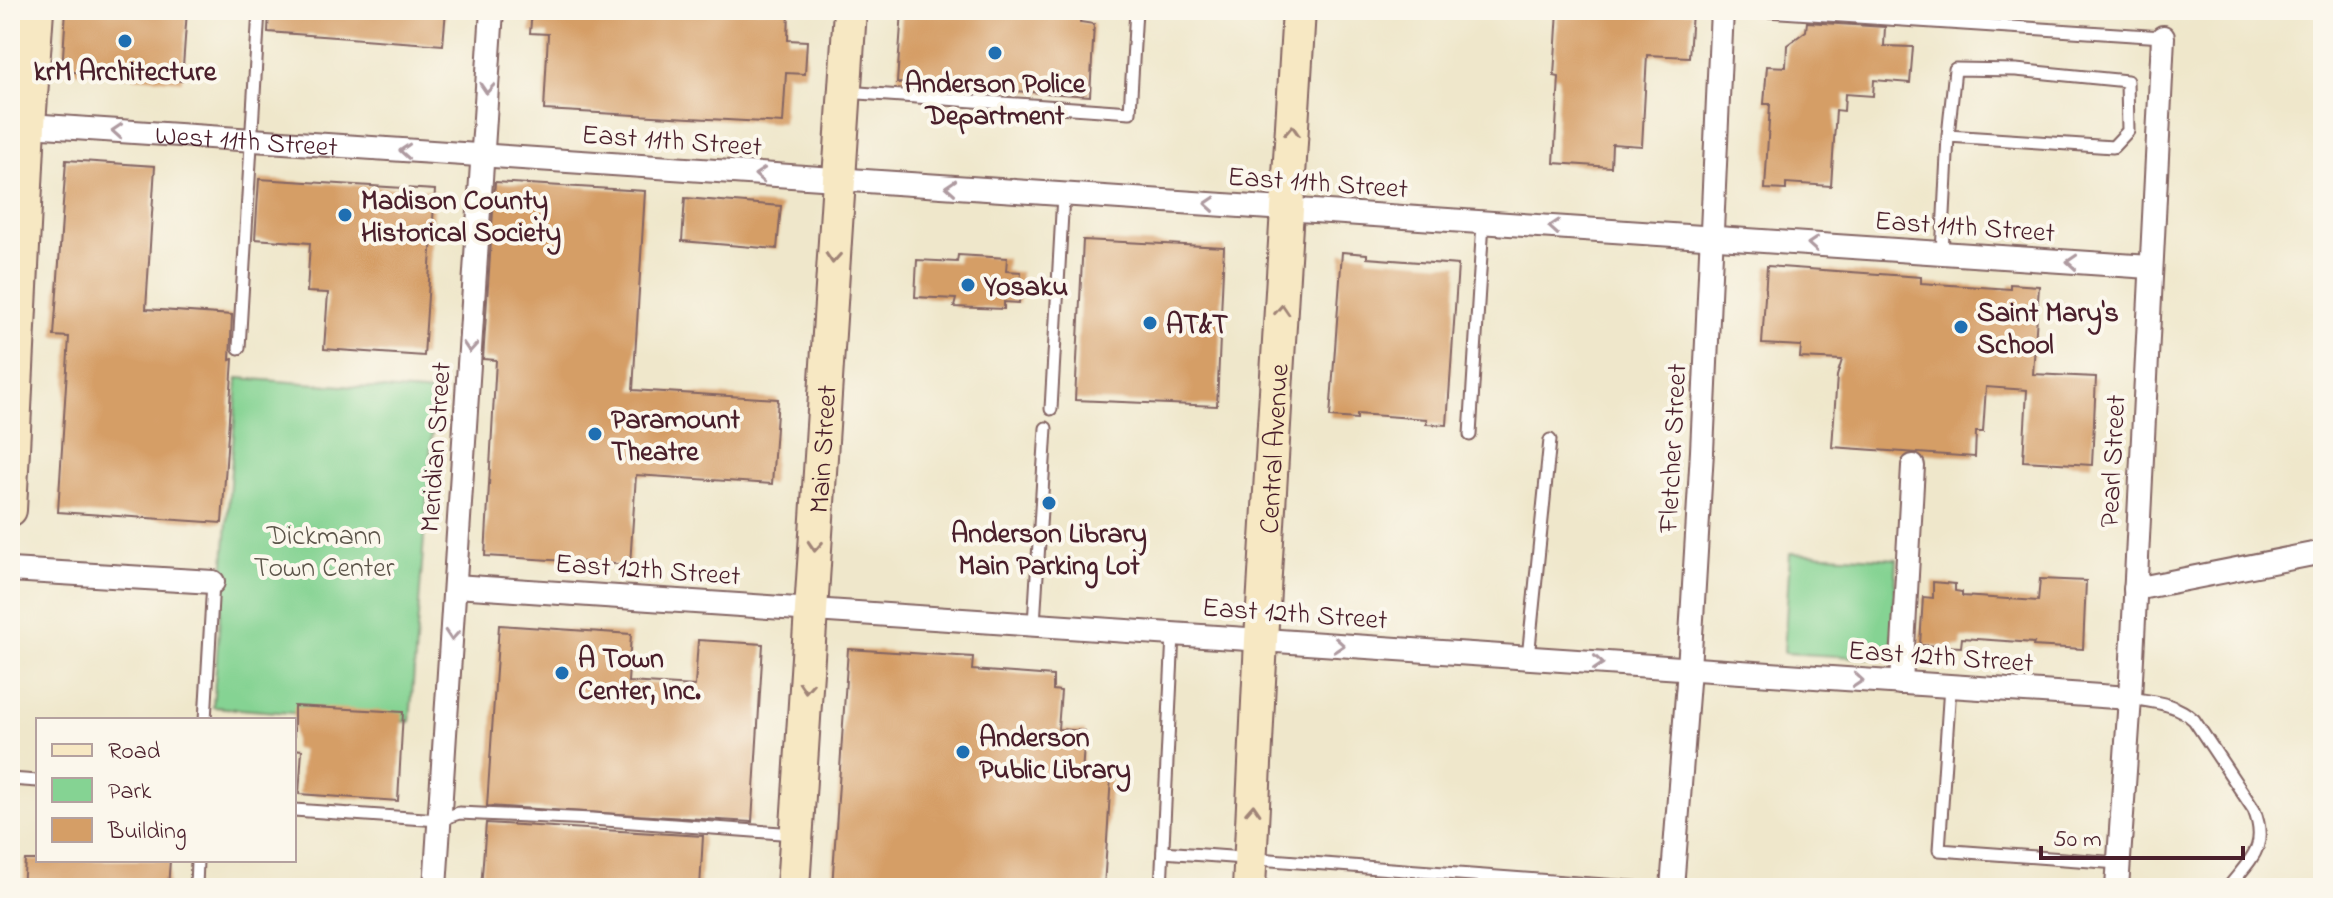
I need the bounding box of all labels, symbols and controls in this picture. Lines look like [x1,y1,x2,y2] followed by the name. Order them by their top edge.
[116,32,134,50] marker: krM Architecture
[986,44,1004,62] marker: Anderson Police Department
[34,53,218,94] place label: krM Architecture
[905,65,1087,138] place label: Anderson Police Department
[479,82,496,95] one-way arrow
[154,116,339,170] street label: West 11th Street
[580,116,763,169] street label: East 11th Street
[110,123,123,140] one-way arrow
[1284,124,1301,137] one-way arrow
[398,143,411,160] one-way arrow
[1226,158,1409,211] street label: East 11th Street
[753,167,766,184] one-way arrow
[944,179,957,196] one-way arrow
[361,182,561,255] place label: Madison County Historical Society
[1203,195,1216,212] one-way arrow
[1873,202,2056,255] street label: East 11th Street
[336,206,354,224] marker: Madison County Historical Society
[1547,219,1560,236] one-way arrow
[1806,236,1819,253] one-way arrow
[825,252,842,265] one-way arrow
[2065,254,2078,271] one-way arrow
[983,268,1068,309] place label: Yosaku
[959,276,977,294] marker: Yosaku
[1977,294,2119,367] place label: Saint Mary's School
[1273,303,1290,316] one-way arrow
[1166,306,1228,347] place label: AT&T
[1141,314,1159,332] marker: AT&T
[1952,318,1970,336] marker: Saint Mary's School
[462,341,479,354] one-way arrow
[411,361,464,534] street label: Meridian Street
[1250,362,1302,535] street label: Central Avenue
[1650,363,1699,535] street label: Fletcher Street
[800,384,850,515] street label: Main Street
[2091,394,2138,529] street label: Pearl Street
[611,401,740,474] place label: Paramount Theatre
[586,425,604,443] marker: Paramount Theatre
[1040,494,1058,512] marker: Anderson Library Main Parking Lot
[951,515,1147,589] place label: Anderson Library Main Parking Lot
[253,517,395,590] park label: Dickmann Town Center
[807,540,824,553] one-way arrow
[554,545,742,598] street label: East 12th Street
[1201,589,1389,642] street label: East 12th Street
[444,629,461,642] one-way arrow
[1847,632,2035,685] street label: East 12th Street
[1333,636,1346,653] one-way arrow
[578,640,701,713] place label: A Town Center, Inc.
[1592,654,1605,671] one-way arrow
[553,664,571,682] marker: A Town Center, Inc.
[1852,671,1865,688] one-way arrow
[798,681,815,694] one-way arrow
[36,718,296,862] legend
[979,719,1131,792] place label: Anderson Public Library
[108,735,161,770] text: Road
[954,743,972,761] marker: Anderson Public Library
[108,775,152,810] text: Park
[1245,803,1262,816] one-way arrow
[2041,810,2243,860] scale bar
[107,815,187,850] text: Building
[2053,823,2102,858] text: 50 m

